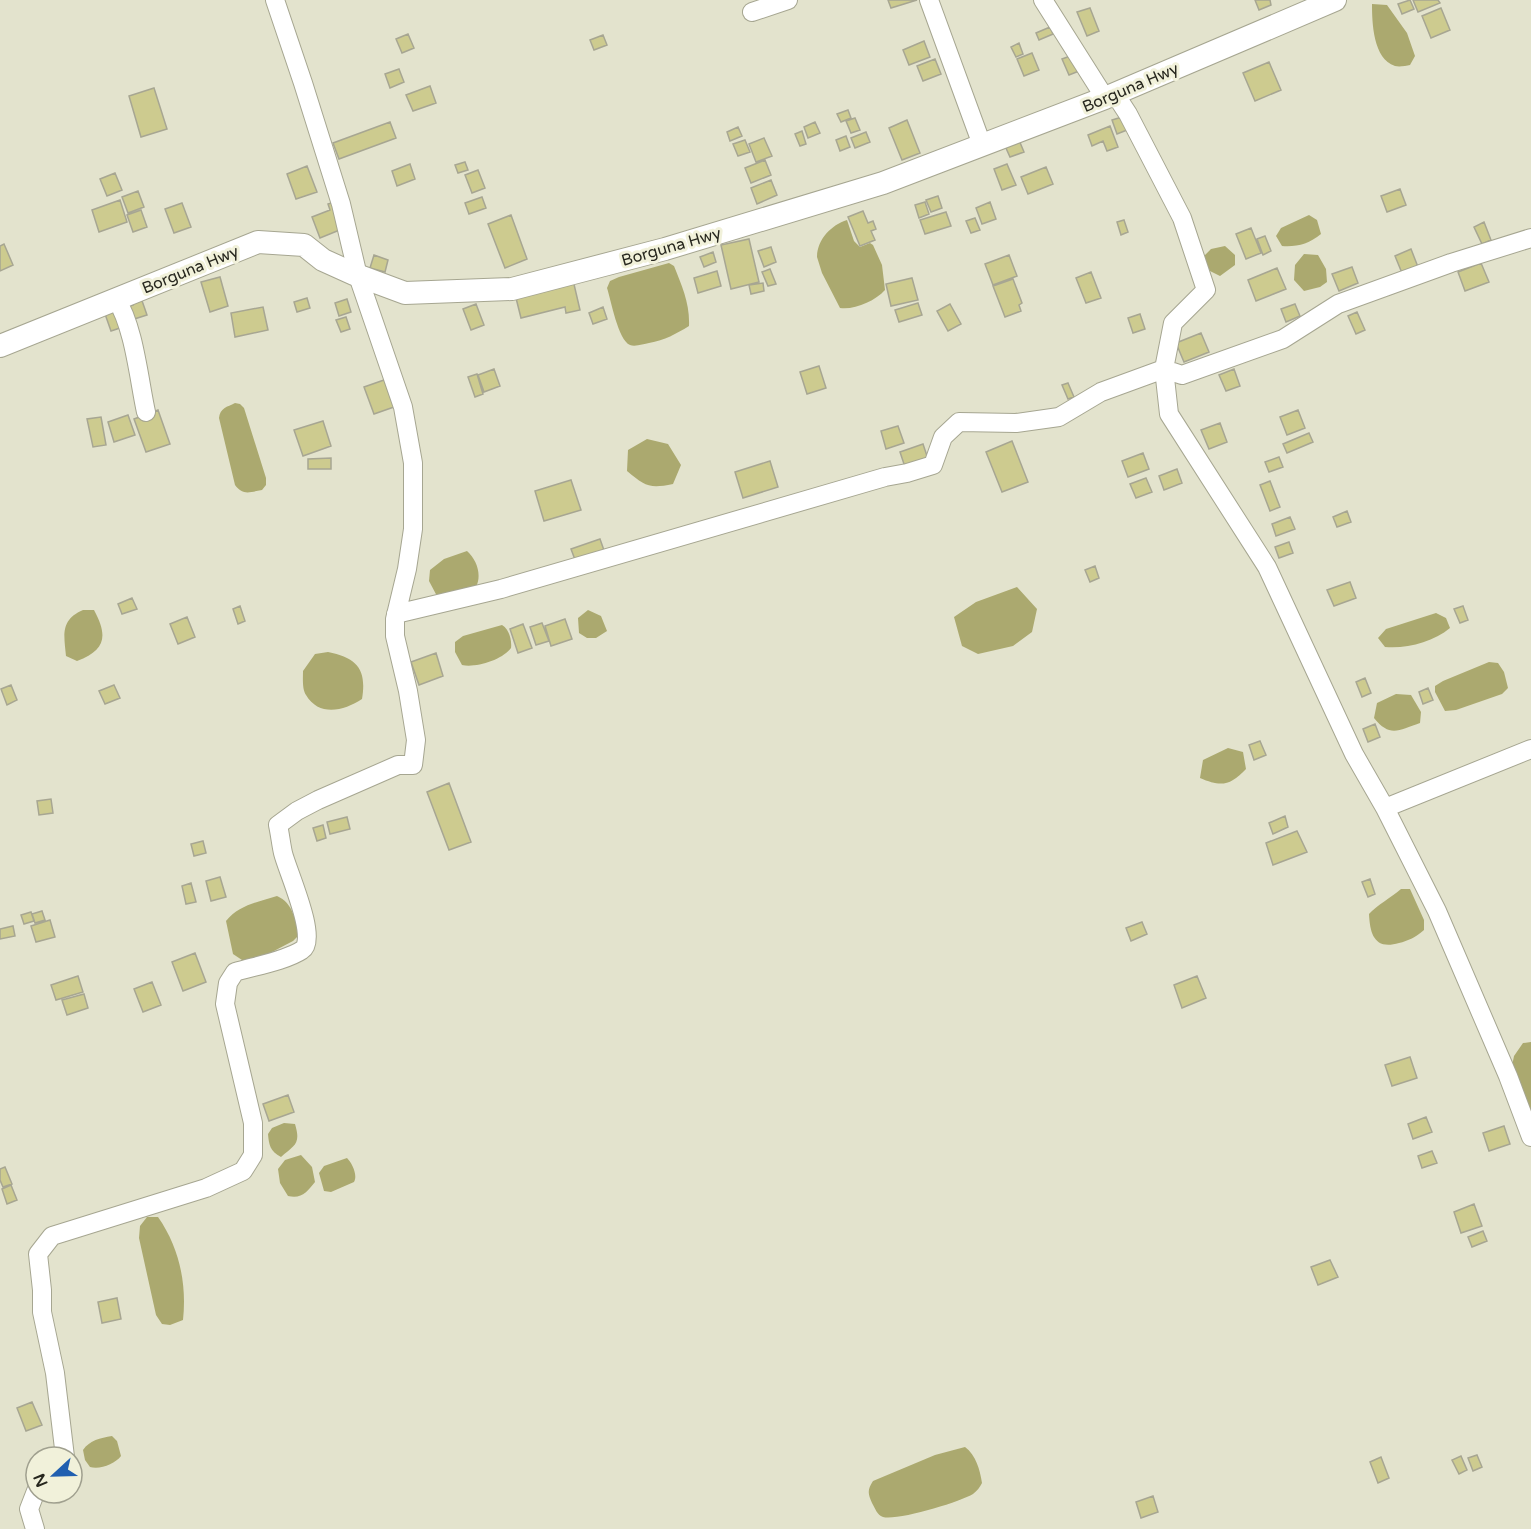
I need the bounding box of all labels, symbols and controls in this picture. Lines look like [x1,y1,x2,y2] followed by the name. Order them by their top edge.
[1079,59,1182,117] street label: Borguna Hwy
[619,223,724,271] street label: Borguna Hwy
[139,241,242,298] street label: Borguna Hwy
[24,1445,84,1505] north arrow
[29,1471,53,1490] text: N

